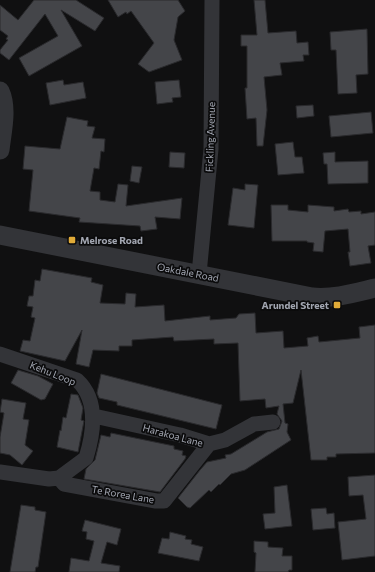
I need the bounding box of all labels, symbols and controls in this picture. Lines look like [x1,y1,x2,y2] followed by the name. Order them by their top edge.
[203,102,217,172] street label: Fickling Avenue
[80,234,143,246] place label: Melrose Road
[67,235,77,245] marker: Melrose Road
[156,260,220,284] street label: Oakdale Road
[262,299,329,311] place label: Arundel Street
[332,300,342,310] marker: Arundel Street
[28,358,78,388] street label: Kehu Loop
[141,421,205,449] street label: Harakoa Lane
[91,483,155,505] street label: Te Rorea Lane

